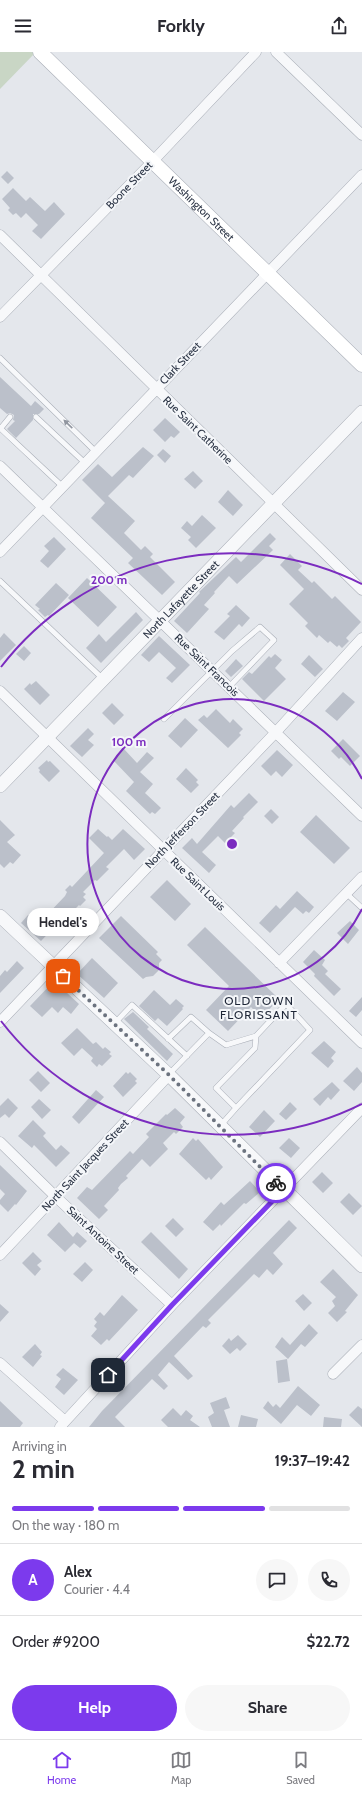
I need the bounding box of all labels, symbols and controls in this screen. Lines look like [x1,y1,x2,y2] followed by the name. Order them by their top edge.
[12,15,34,37] icon: menu
[157,15,205,37] text: Forkly
[328,15,350,37] icon: share
[103,158,155,212] street label: Boone Street
[165,174,237,244] street label: Washington Street
[156,339,204,387] street label: Clark Street
[160,393,236,467] street label: Rue Saint Catherine
[63,419,73,429] one-way arrow
[140,557,222,641] street label: North Lafayette Street
[91,572,127,587] text: 200 m
[172,631,243,700] street label: Rue Saint Francois
[112,734,146,749] text: 100 m
[142,788,222,871] street label: North Jefferson Street
[225,837,239,851] centre of rings
[168,854,229,914] street label: Rue Saint Louis
[27,908,99,936] callout: Hendel's
[39,914,87,930] text: Hendel's
[46,959,80,993] pin
[52,965,74,987] icon: bag
[220,993,298,1022] district label: OLD TOWN FLORISSANT
[39,1116,132,1214] street label: North Saint Jacques Street
[256,1163,296,1203] courier
[265,1172,287,1194] icon: bike
[64,1203,142,1277] street label: Saint Antoine Street
[91,1358,125,1392] pin
[97,1364,119,1386] icon: home
[12,1438,67,1454] text: Arriving in
[275,1452,350,1470] text: 19:37–19:42
[12,1453,75,1485] text: 2 min
[12,1517,120,1533] text: On the way · 180 m
[256,1559,298,1601] button: chat
[308,1559,350,1601] button: phone
[64,1563,92,1581] text: Alex
[28,1571,38,1589] text: A
[64,1581,130,1597] text: Courier · 4.4
[12,1633,100,1651] text: Order #9200
[307,1633,350,1651] text: $22.72
[12,1685,177,1731] button: Help
[185,1685,350,1731] button: Share
[47,1749,76,1787] tab: Home
[170,1749,192,1787] tab: Map
[286,1749,315,1787] tab: Saved

